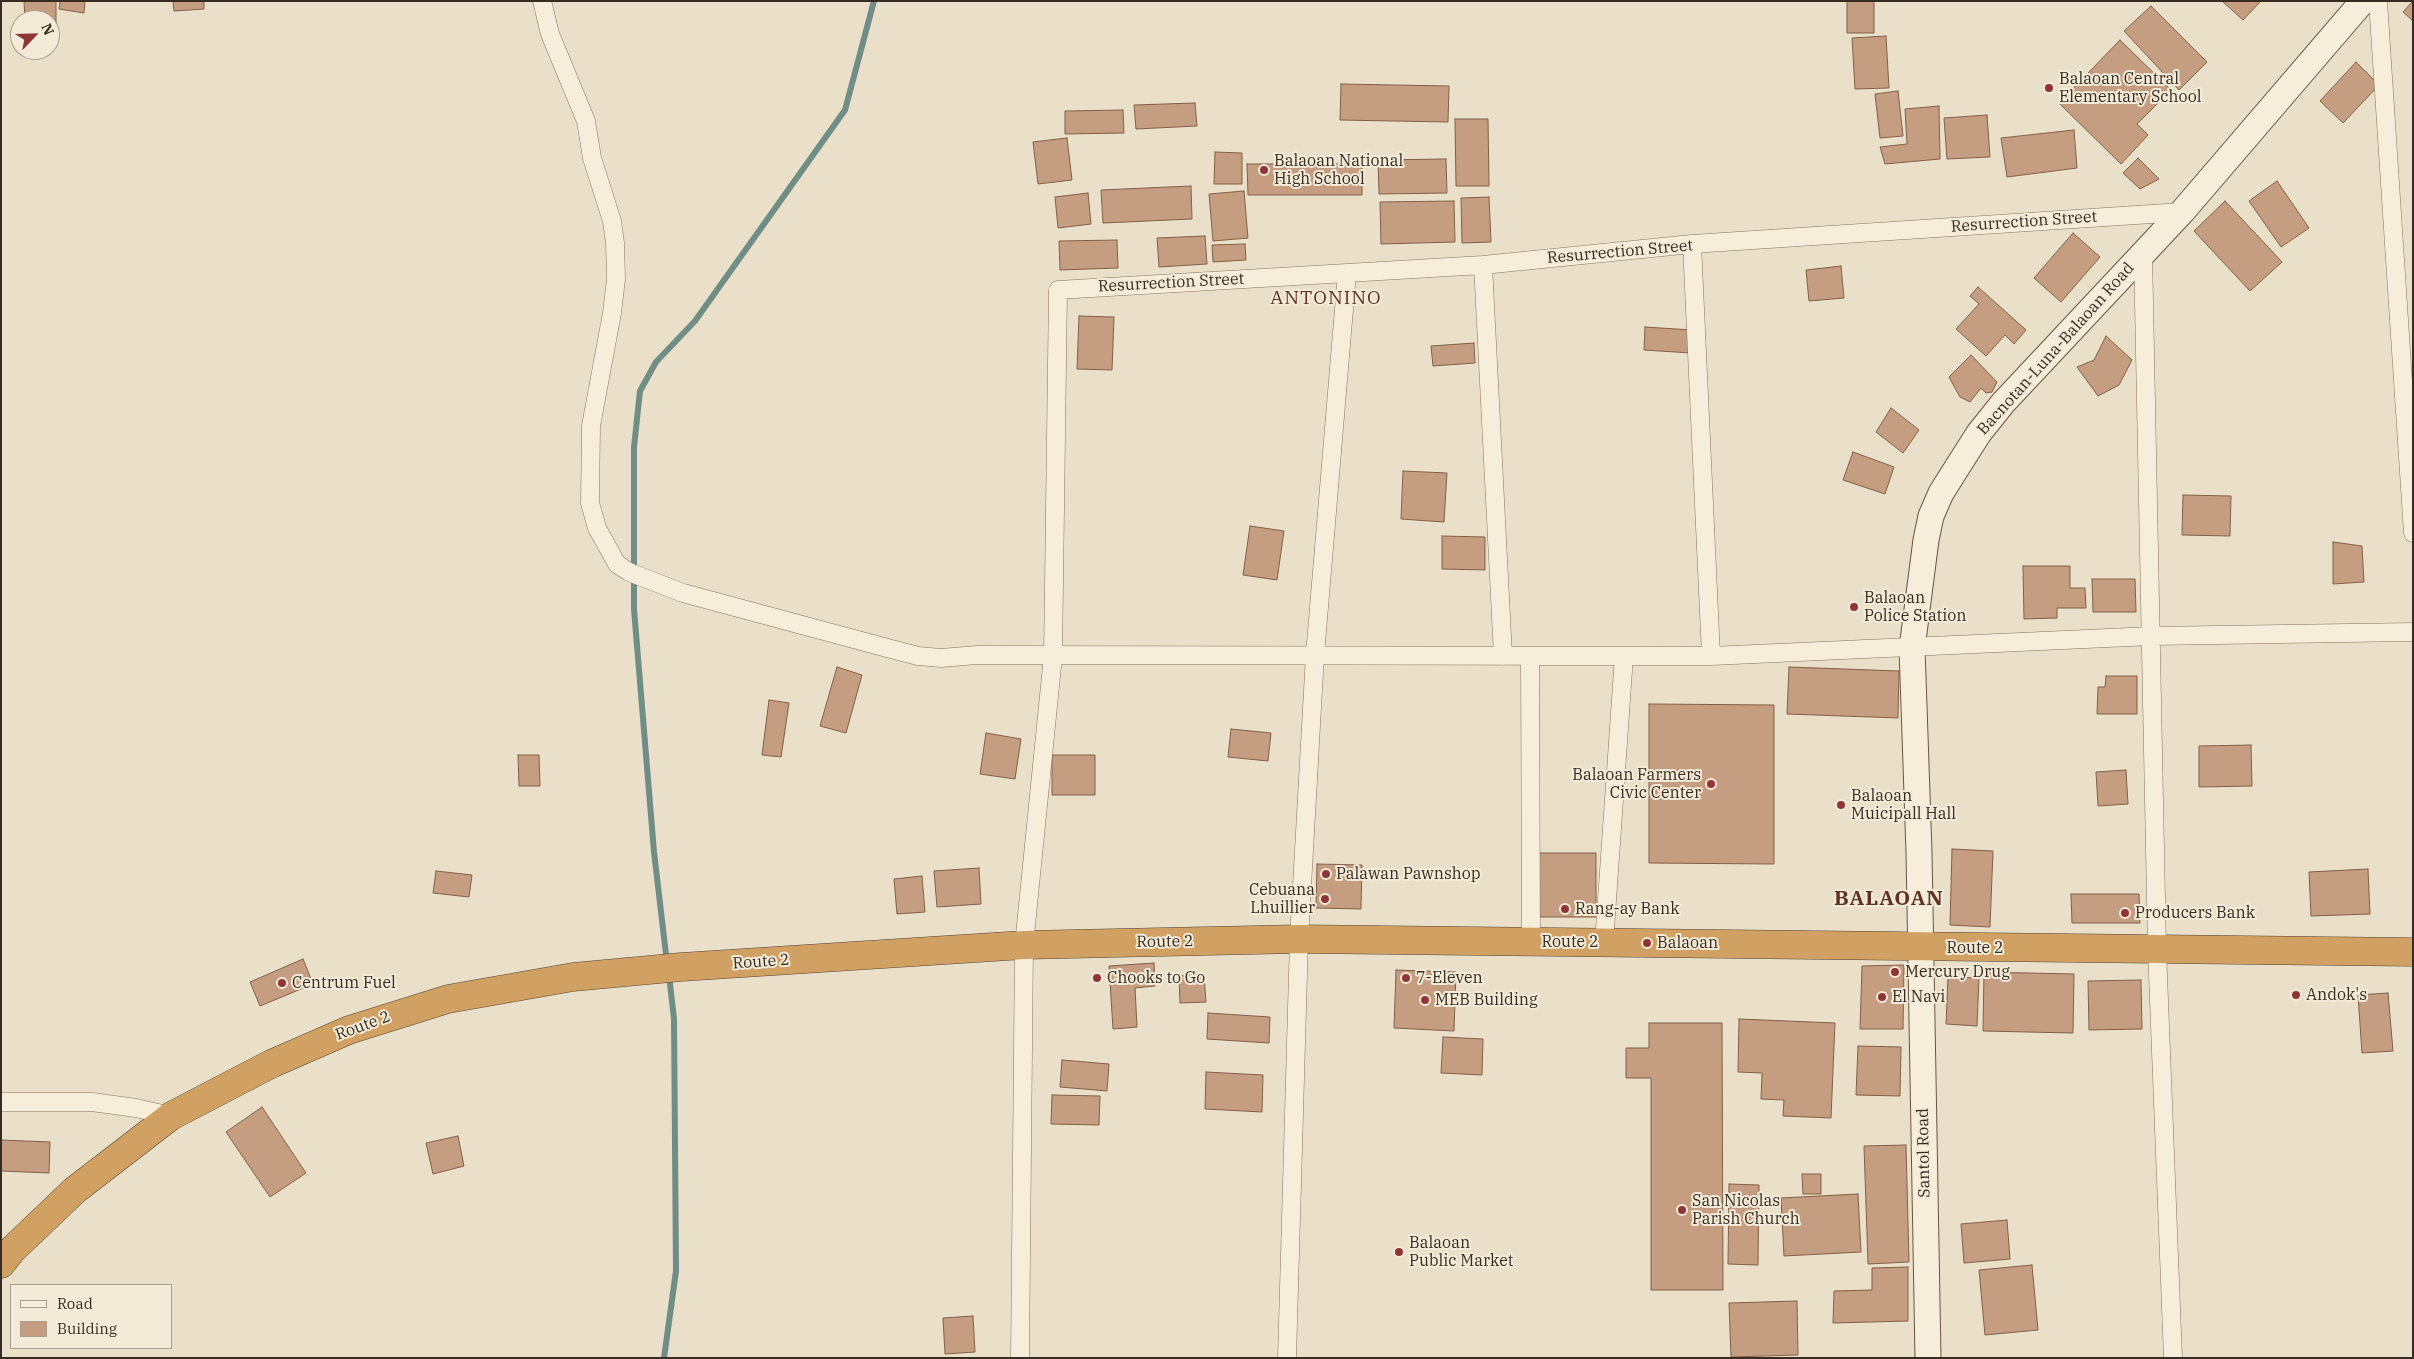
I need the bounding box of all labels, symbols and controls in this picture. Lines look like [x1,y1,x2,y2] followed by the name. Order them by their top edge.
[10,10,60,60] north arrow
[37,21,58,38] text: N
[2059,69,2202,107] place label: Balaoan Central Elementary School
[2043,82,2055,94] marker: Balaoan Central Elementary School
[1274,151,1403,189] place label: Balaoan National High School
[1258,164,1270,176] marker: Balaoan National High School
[1950,207,2098,237] street label: Resurrection Street
[1546,236,1694,268] street label: Resurrection Street
[1973,259,2139,439] street label: Bacnotan-Luna-Balaoan Road
[1097,270,1245,296] street label: Resurrection Street
[1269,288,1383,310] district label: ANTONINO
[1864,588,1966,626] place label: Balaoan Police Station
[1848,601,1860,613] marker: Balaoan Police Station
[1572,765,1701,803] place label: Balaoan Farmers Civic Center
[1705,778,1717,790] marker: Balaoan Farmers Civic Center
[1851,786,1956,824] place label: Balaoan Muicipall Hall
[1835,799,1847,811] marker: Balaoan Muicipall Hall
[1336,864,1481,884] place label: Palawan Pawnshop
[1320,868,1332,880] marker: Palawan Pawnshop
[1249,880,1315,918] place label: Cebuana Lhuillier
[1833,886,1945,912] district label: BALAOAN
[1319,893,1331,905] marker: Cebuana Lhuillier
[1575,899,1680,919] place label: Rang-ay Bank
[1559,903,1571,915] marker: Rang-ay Bank
[2135,903,2255,923] place label: Producers Bank
[2119,907,2131,919] marker: Producers Bank
[1136,932,1194,952] street label: Route 2
[1542,932,1598,952] street label: Route 2
[1657,933,1718,953] place label: Balaoan
[1641,937,1653,949] marker: Balaoan
[1947,938,2003,958] street label: Route 2
[732,950,790,974] street label: Route 2
[1905,962,2010,982] place label: Mercury Drug
[1889,966,1901,978] marker: Mercury Drug
[1107,968,1205,988] place label: Chooks to Go
[1416,968,1483,988] place label: 7-Eleven
[1091,972,1103,984] marker: Chooks to Go
[1400,972,1412,984] marker: 7-Eleven
[292,973,396,993] place label: Centrum Fuel
[276,977,288,989] marker: Centrum Fuel
[2306,985,2367,1005] place label: Andok's
[1892,987,1945,1007] place label: El Navi
[2290,989,2302,1001] marker: Andok's
[1435,990,1538,1010] place label: MEB Building
[1876,991,1888,1003] marker: El Navi
[1419,994,1431,1006] marker: MEB Building
[333,1007,393,1045] street label: Route 2
[1914,1108,1934,1198] street label: Santol Road
[1692,1191,1800,1229] place label: San Nicolas Parish Church
[1676,1204,1688,1216] marker: San Nicolas Parish Church
[1409,1233,1513,1271] place label: Balaoan Public Market
[1393,1246,1405,1258] marker: Balaoan Public Market
[10,1284,172,1349] legend
[57,1294,93,1313] text: Road
[57,1319,117,1338] text: Building

